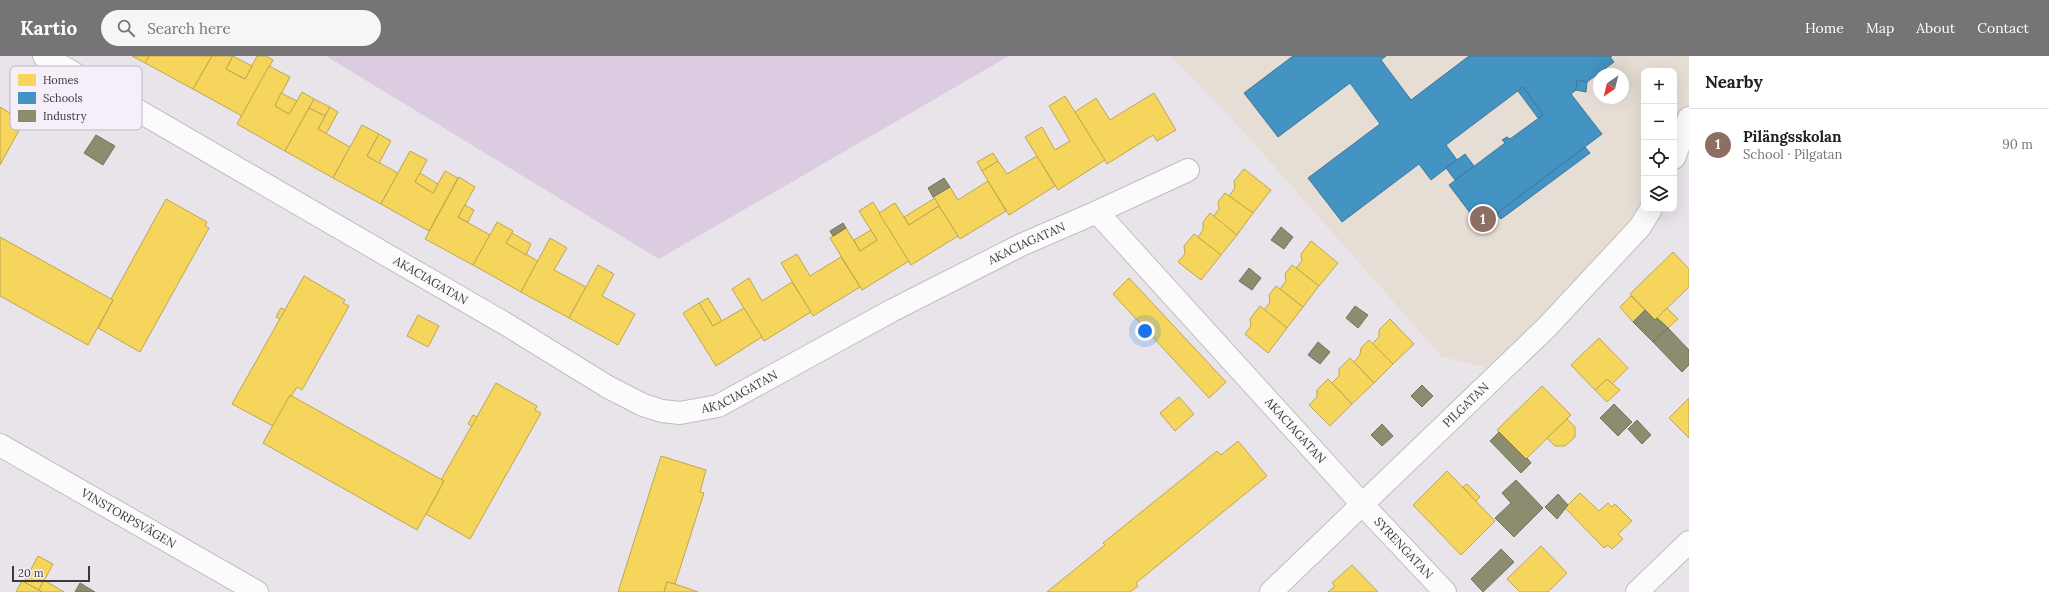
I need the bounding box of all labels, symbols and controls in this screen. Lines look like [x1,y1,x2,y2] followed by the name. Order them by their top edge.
[101,10,381,46] search box
[20,16,77,40] text: Kartio
[115,17,137,39] icon: search
[147,19,231,38] text: Search here
[1805,19,1844,37] text: Home
[1866,19,1894,37] text: Map
[1916,19,1955,37] text: About
[1977,19,2029,37] text: Contact
[10,66,142,130] legend
[1593,68,1629,104] north arrow
[1641,68,1677,212] map controls
[1641,68,1677,104] button: +
[1705,71,1763,93] text: Nearby
[43,73,79,87] text: Homes
[43,91,83,105] text: Schools
[1641,104,1677,140] button: −
[43,109,87,123] text: Industry
[1743,127,1842,146] text: Pilängsskolan
[1715,136,1721,153] text: 1
[2002,136,2033,153] text: 90 m
[1641,140,1677,176] button: locate
[1743,146,1842,163] text: School · Pilgatan
[1641,176,1677,212] button: layers
[1470,204,1496,234] pin: 1
[984,219,1067,268] street label: AKACIAGATAN
[390,252,471,307] street label: AKACIAGATAN
[1135,321,1155,341] your location
[699,367,780,416] street label: AKACIAGATAN
[1439,379,1492,430] street label: PILGATAN
[1261,393,1329,466] street label: AKACIAGATAN
[78,484,179,551] street label: VINSTORPSVÄGEN
[1371,514,1437,582] street label: SYRENGATAN
[12,564,90,583] scale bar
[18,566,43,580] text: 20 m

